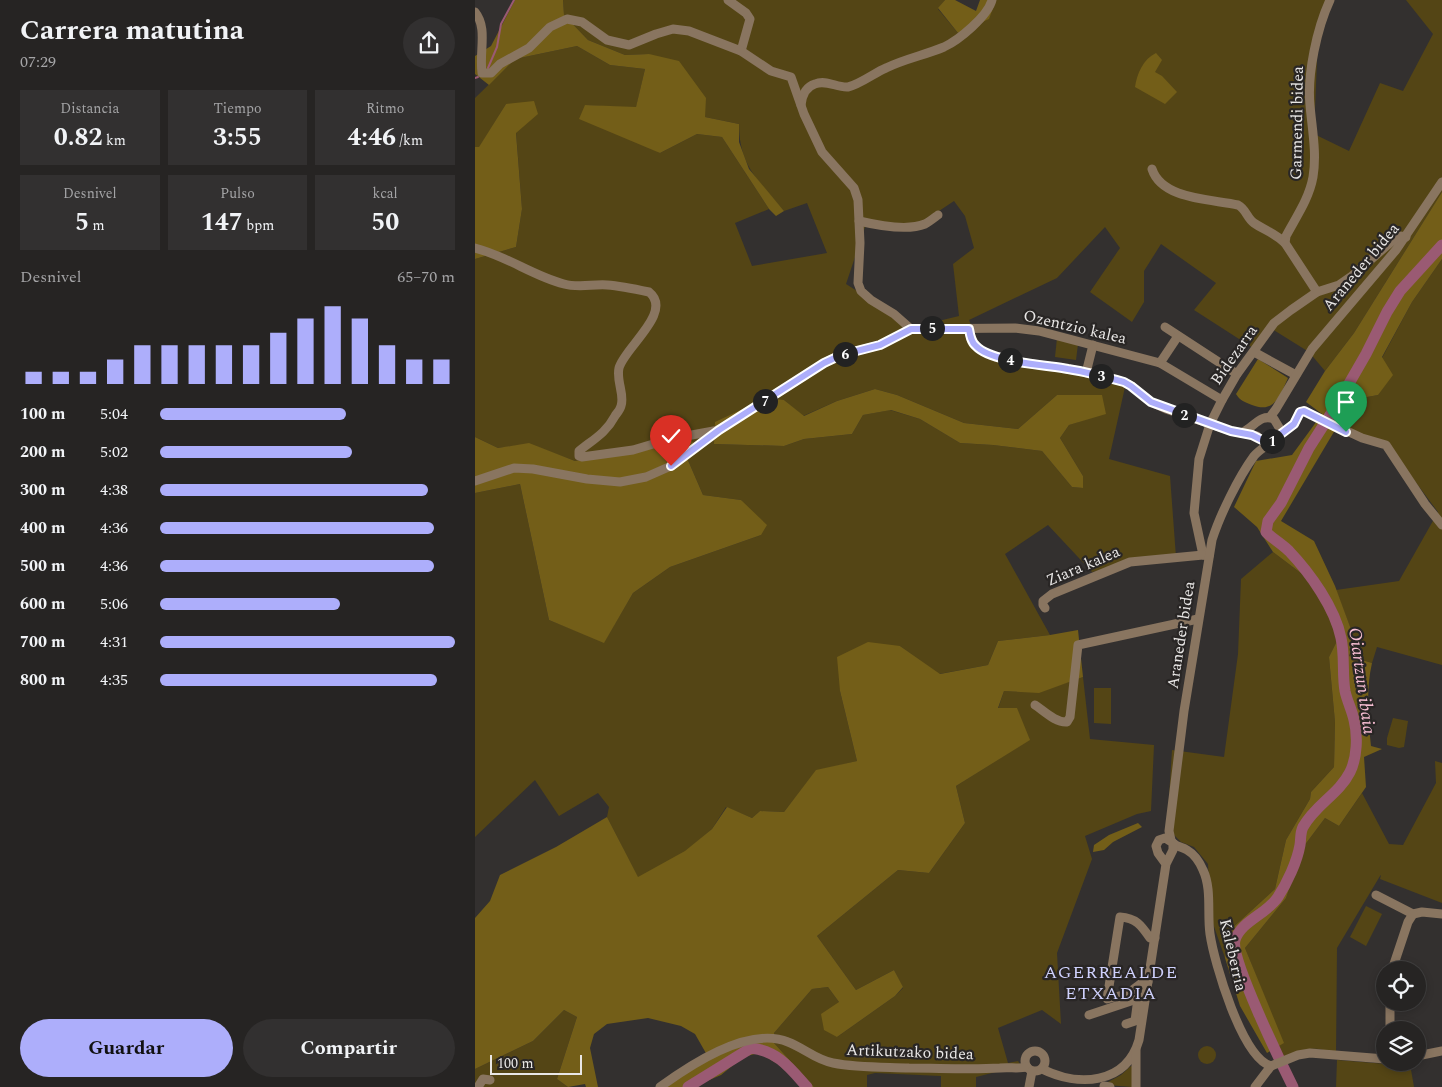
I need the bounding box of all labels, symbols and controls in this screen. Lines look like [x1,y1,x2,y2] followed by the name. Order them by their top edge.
[20,9,244,52] text: Carrera matutina
[403,17,455,69] button: share
[20,50,56,74] text: 07:29
[1284,66,1310,180] street label: Garmendi bidea
[60,98,119,119] text: Distancia
[213,98,262,119] text: Tiempo
[366,98,404,119] text: Ritmo
[54,119,103,157] text: 0.82
[213,119,262,157] text: 3:55
[347,119,396,157] text: 4:46
[103,130,126,151] text: km
[396,130,423,151] text: /km
[63,183,117,204] text: Desnivel
[220,183,255,204] text: Pulso
[373,183,398,204] text: kcal
[75,204,89,242] text: 5
[201,204,243,242] text: 147
[371,204,399,242] text: 50
[89,215,105,236] text: m
[243,215,274,236] text: bpm
[1317,217,1405,316] street label: Araneder bidea
[20,265,81,289] text: Desnivel
[397,265,455,289] text: 65–70 m
[1021,303,1129,351] street label: Ozentzio kalea
[919,316,945,340] pin: 5
[929,318,936,339] text: 5
[1205,320,1264,390] street label: Bidezarra
[833,342,857,366] pin: 6
[842,344,849,365] text: 6
[997,348,1023,372] pin: 4
[1007,350,1014,371] text: 4
[1089,364,1113,388] pin: 3
[1098,366,1105,387] text: 3
[1325,381,1367,432] pin
[753,388,777,414] pin: 7
[1332,388,1360,416] icon: arrive
[762,391,769,412] text: 7
[20,402,65,426] text: 100 m
[100,402,128,426] text: 5:04
[1171,402,1197,428] pin: 2
[1181,405,1188,426] text: 2
[650,415,692,466] pin
[657,422,685,450] icon: check
[1259,428,1285,454] pin: 1
[1269,431,1276,452] text: 1
[20,440,65,464] text: 200 m
[100,440,128,464] text: 5:02
[20,478,65,502] text: 300 m
[100,478,128,502] text: 4:38
[20,516,65,540] text: 400 m
[100,516,128,540] text: 4:36
[1042,540,1124,592] street label: Ziara kalea
[20,554,65,578] text: 500 m
[100,554,128,578] text: 4:36
[1161,579,1201,691] street label: Araneder bidea
[20,592,65,616] text: 600 m
[100,592,128,616] text: 5:06
[1341,626,1383,736] water label: Oiartzun ibaia
[20,630,65,654] text: 700 m
[100,630,128,654] text: 4:31
[20,668,65,692] text: 800 m
[100,668,128,692] text: 4:35
[1213,916,1253,994] street label: Kaleberria
[1044,959,1178,1007] district label: AGERREALDE ETXADIA
[1376,961,1426,1071] map controls
[1376,961,1426,1011] button: locate
[20,1019,233,1077] button: Guardar
[243,1019,455,1077] button: Compartir
[1376,1021,1426,1071] button: layers
[846,1038,974,1066] street label: Artikutzako bidea
[490,1052,583,1075] scale bar
[497,1053,534,1074] text: 100 m

